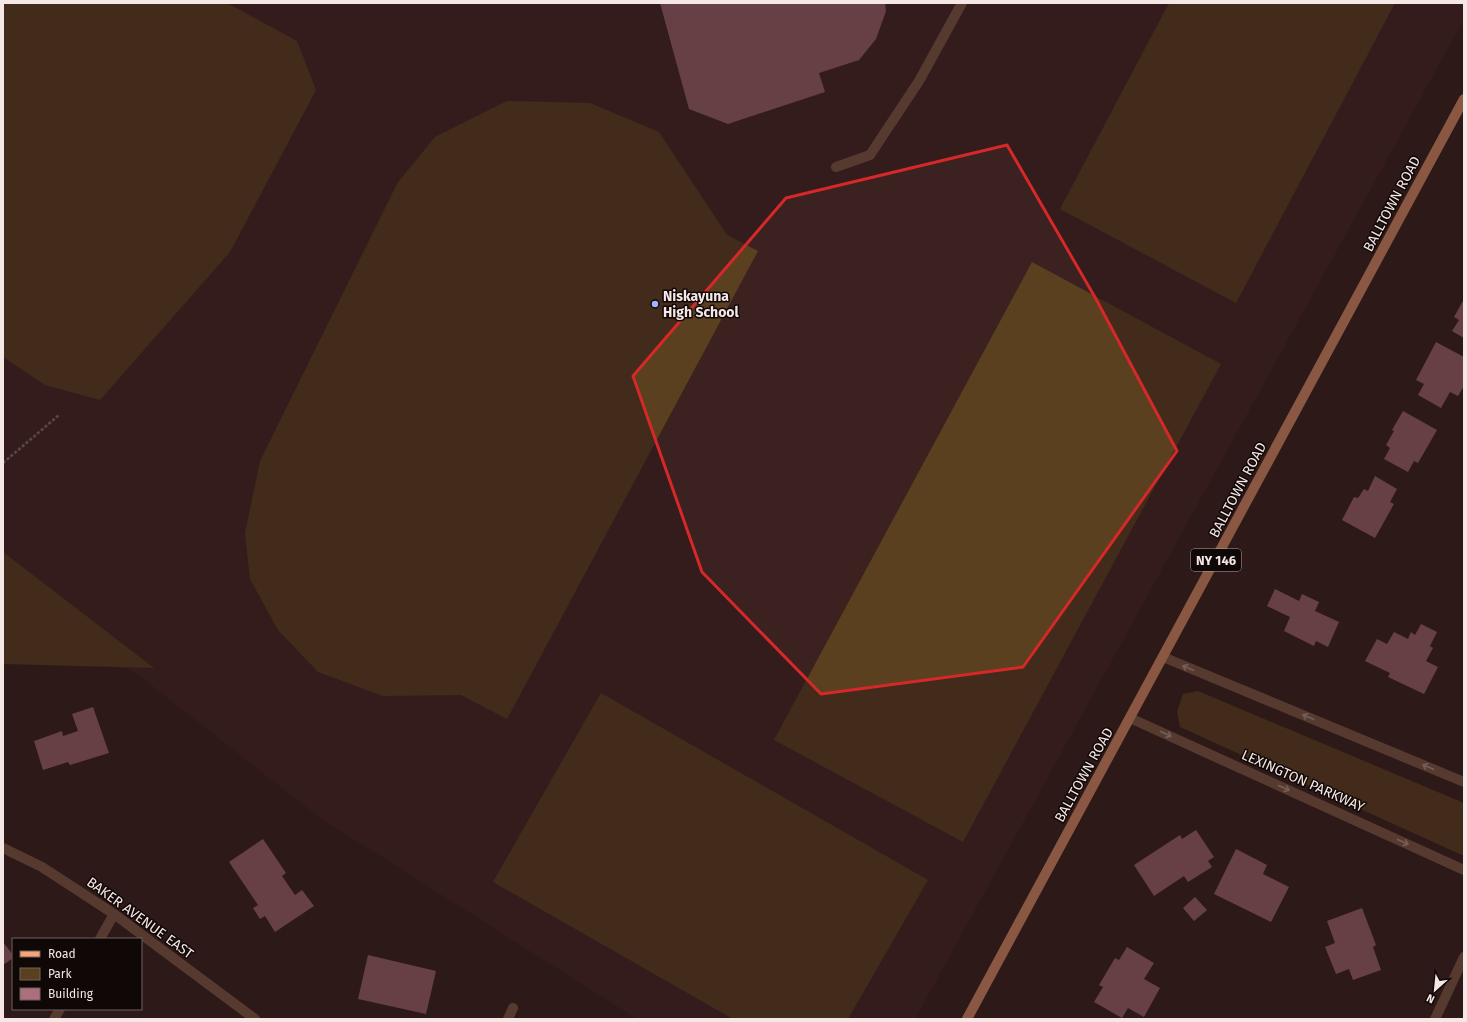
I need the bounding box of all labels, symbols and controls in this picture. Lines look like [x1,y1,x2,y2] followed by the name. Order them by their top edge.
[1360,153,1424,255] street label: BALLTOWN ROAD
[663,288,740,321] place label: Niskayuna High School
[650,299,660,309] marker: Niskayuna High School
[1206,439,1270,541] street label: BALLTOWN ROAD
[1191,549,1241,571] road number: NY 146
[1182,663,1194,671] one-way arrow
[1302,713,1314,721] one-way arrow
[1051,725,1117,825] street label: BALLTOWN ROAD
[1160,731,1172,739] one-way arrow
[1239,746,1367,816] street label: LEXINGTON PARKWAY
[1422,763,1434,771] one-way arrow
[1278,785,1290,792] one-way arrow
[1396,839,1408,846] one-way arrow
[83,874,197,963] street label: BAKER AVENUE EAST
[12,938,142,1010] legend
[48,947,76,961] text: Road
[48,967,72,981] text: Park
[1415,970,1455,1010] north arrow
[48,987,94,1001] text: Building
[1424,991,1437,1006] text: N

